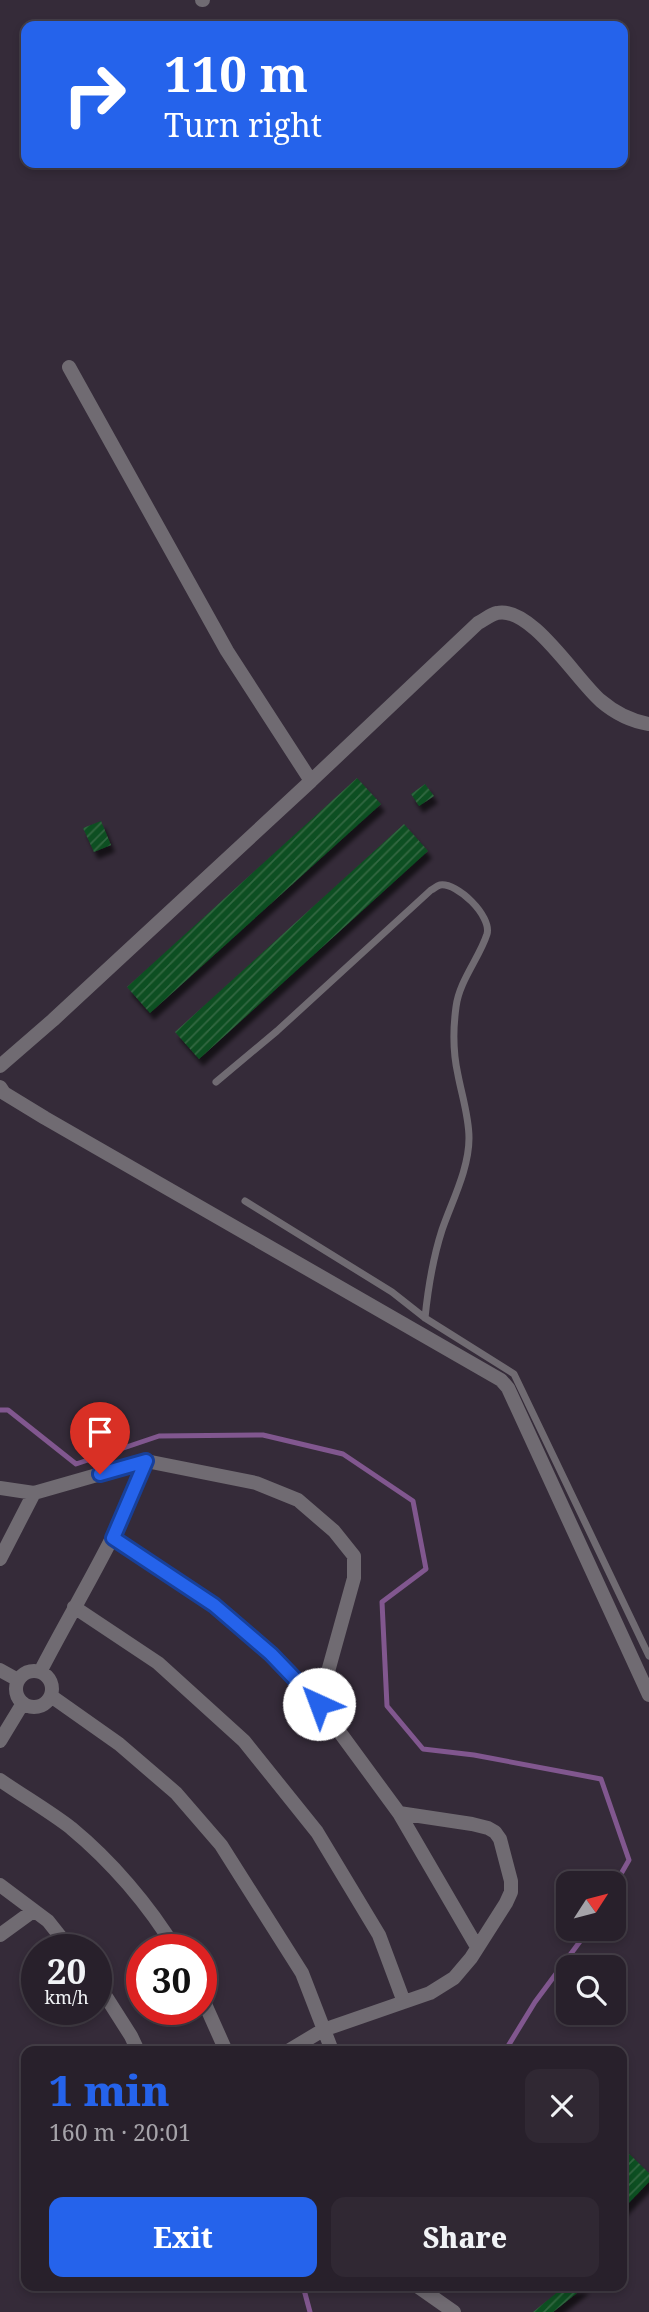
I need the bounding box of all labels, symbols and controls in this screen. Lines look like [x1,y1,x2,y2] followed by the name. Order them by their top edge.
[164,40,308,106] text: 110 m
[49,49,140,140] icon: right
[164,103,322,146] text: Turn right
[70,1402,130,1474] pin
[81,1413,119,1451] icon: arrive
[282,1667,356,1741] position arrow
[556,1871,626,1941] north arrow
[556,1871,626,2025] map controls
[126,1934,217,2025] speed limit sign: 30
[47,1947,86,1994] text: 20
[556,1955,626,2025] button: search
[44,1985,89,2009] text: km/h
[49,2061,170,2118] text: 1 min
[525,2069,599,2143] button: close
[49,2116,191,2148] text: 160 m · 20:01
[49,2197,317,2277] button: Exit
[331,2197,599,2277] button: Share

